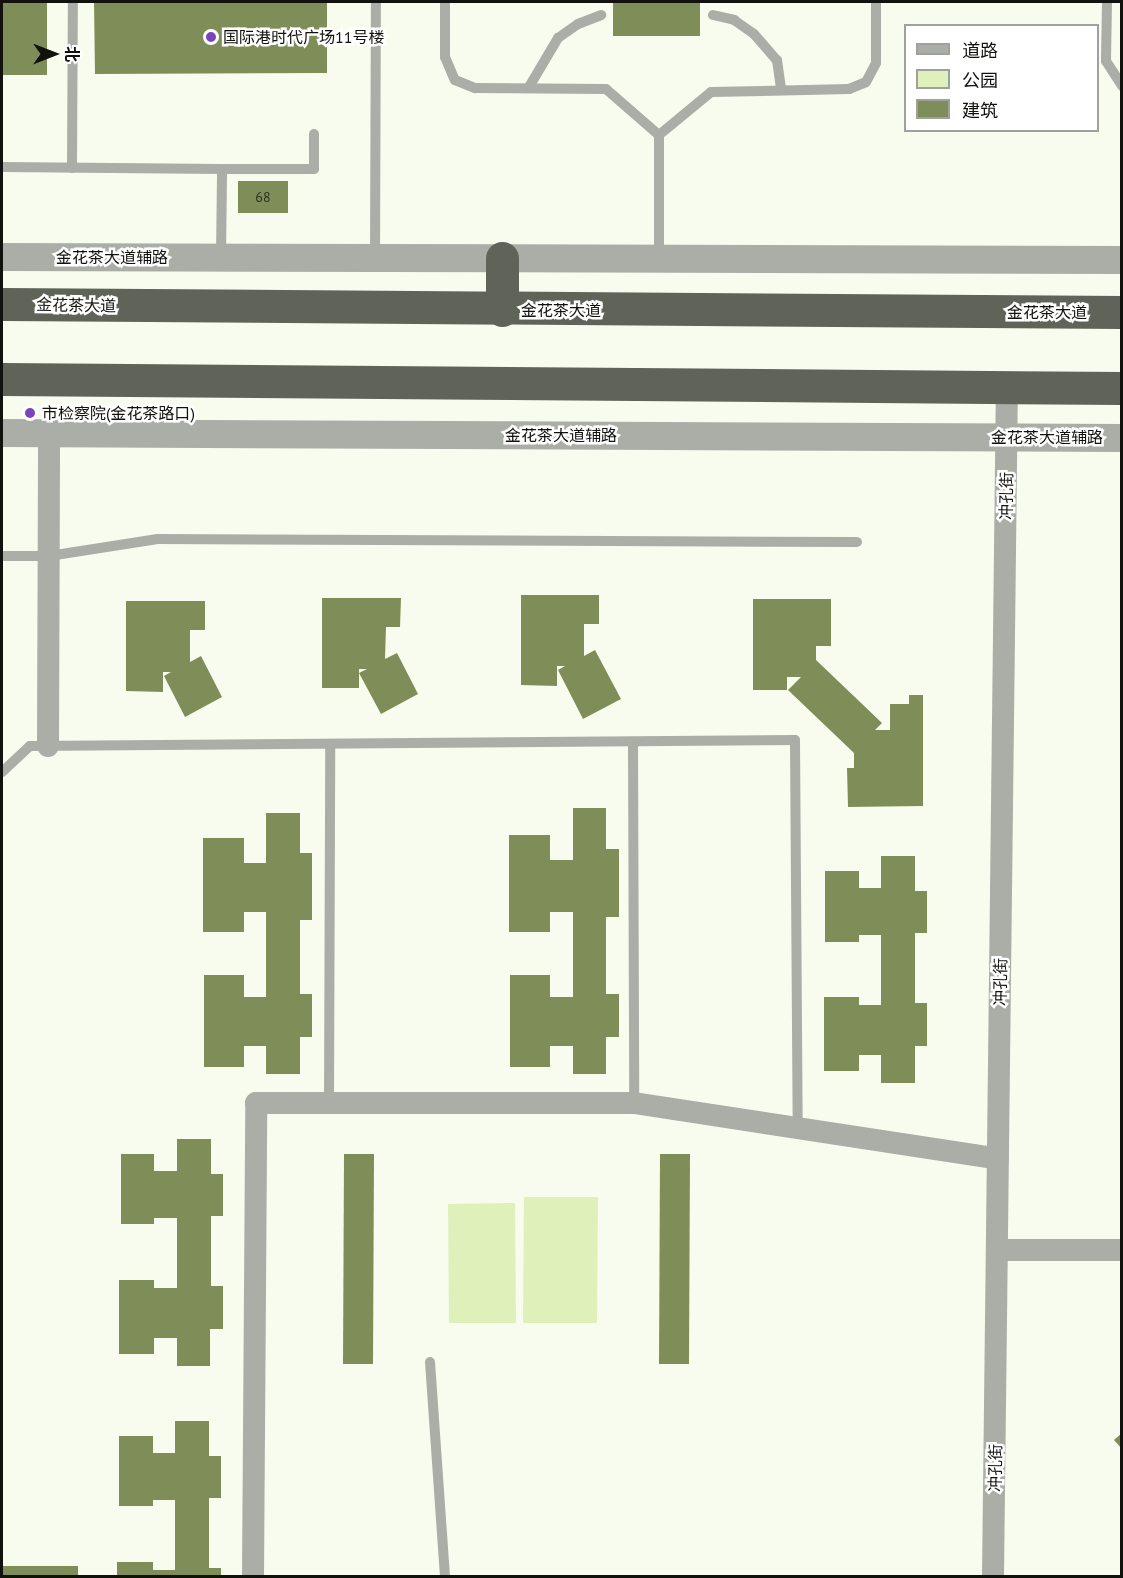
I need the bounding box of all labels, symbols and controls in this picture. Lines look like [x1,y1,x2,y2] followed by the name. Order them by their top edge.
[24,24,84,84] north arrow
[904,24,1099,132] legend
[223,27,384,47] place label: 国际港时代广场11号楼
[204,30,218,44] marker: 国际港时代广场11号楼
[962,39,998,62] text: 道路
[62,46,82,62] text: 北
[962,69,998,92] text: 公园
[962,99,998,122] text: 建筑
[255,189,271,205] house number: 68
[56,247,168,267] street label: 金花茶大道辅路
[36,295,116,315] street label: 金花茶大道
[521,300,601,320] street label: 金花茶大道
[1007,302,1087,322] street label: 金花茶大道
[42,403,195,423] place label: 市检察院(金花茶路口)
[23,406,37,420] marker: 市检察院(金花茶路口)
[505,425,617,445] street label: 金花茶大道辅路
[991,427,1103,447] street label: 金花茶大道辅路
[996,472,1016,520] street label: 冲孔街
[990,958,1010,1006] street label: 冲孔街
[985,1444,1005,1492] street label: 冲孔街

